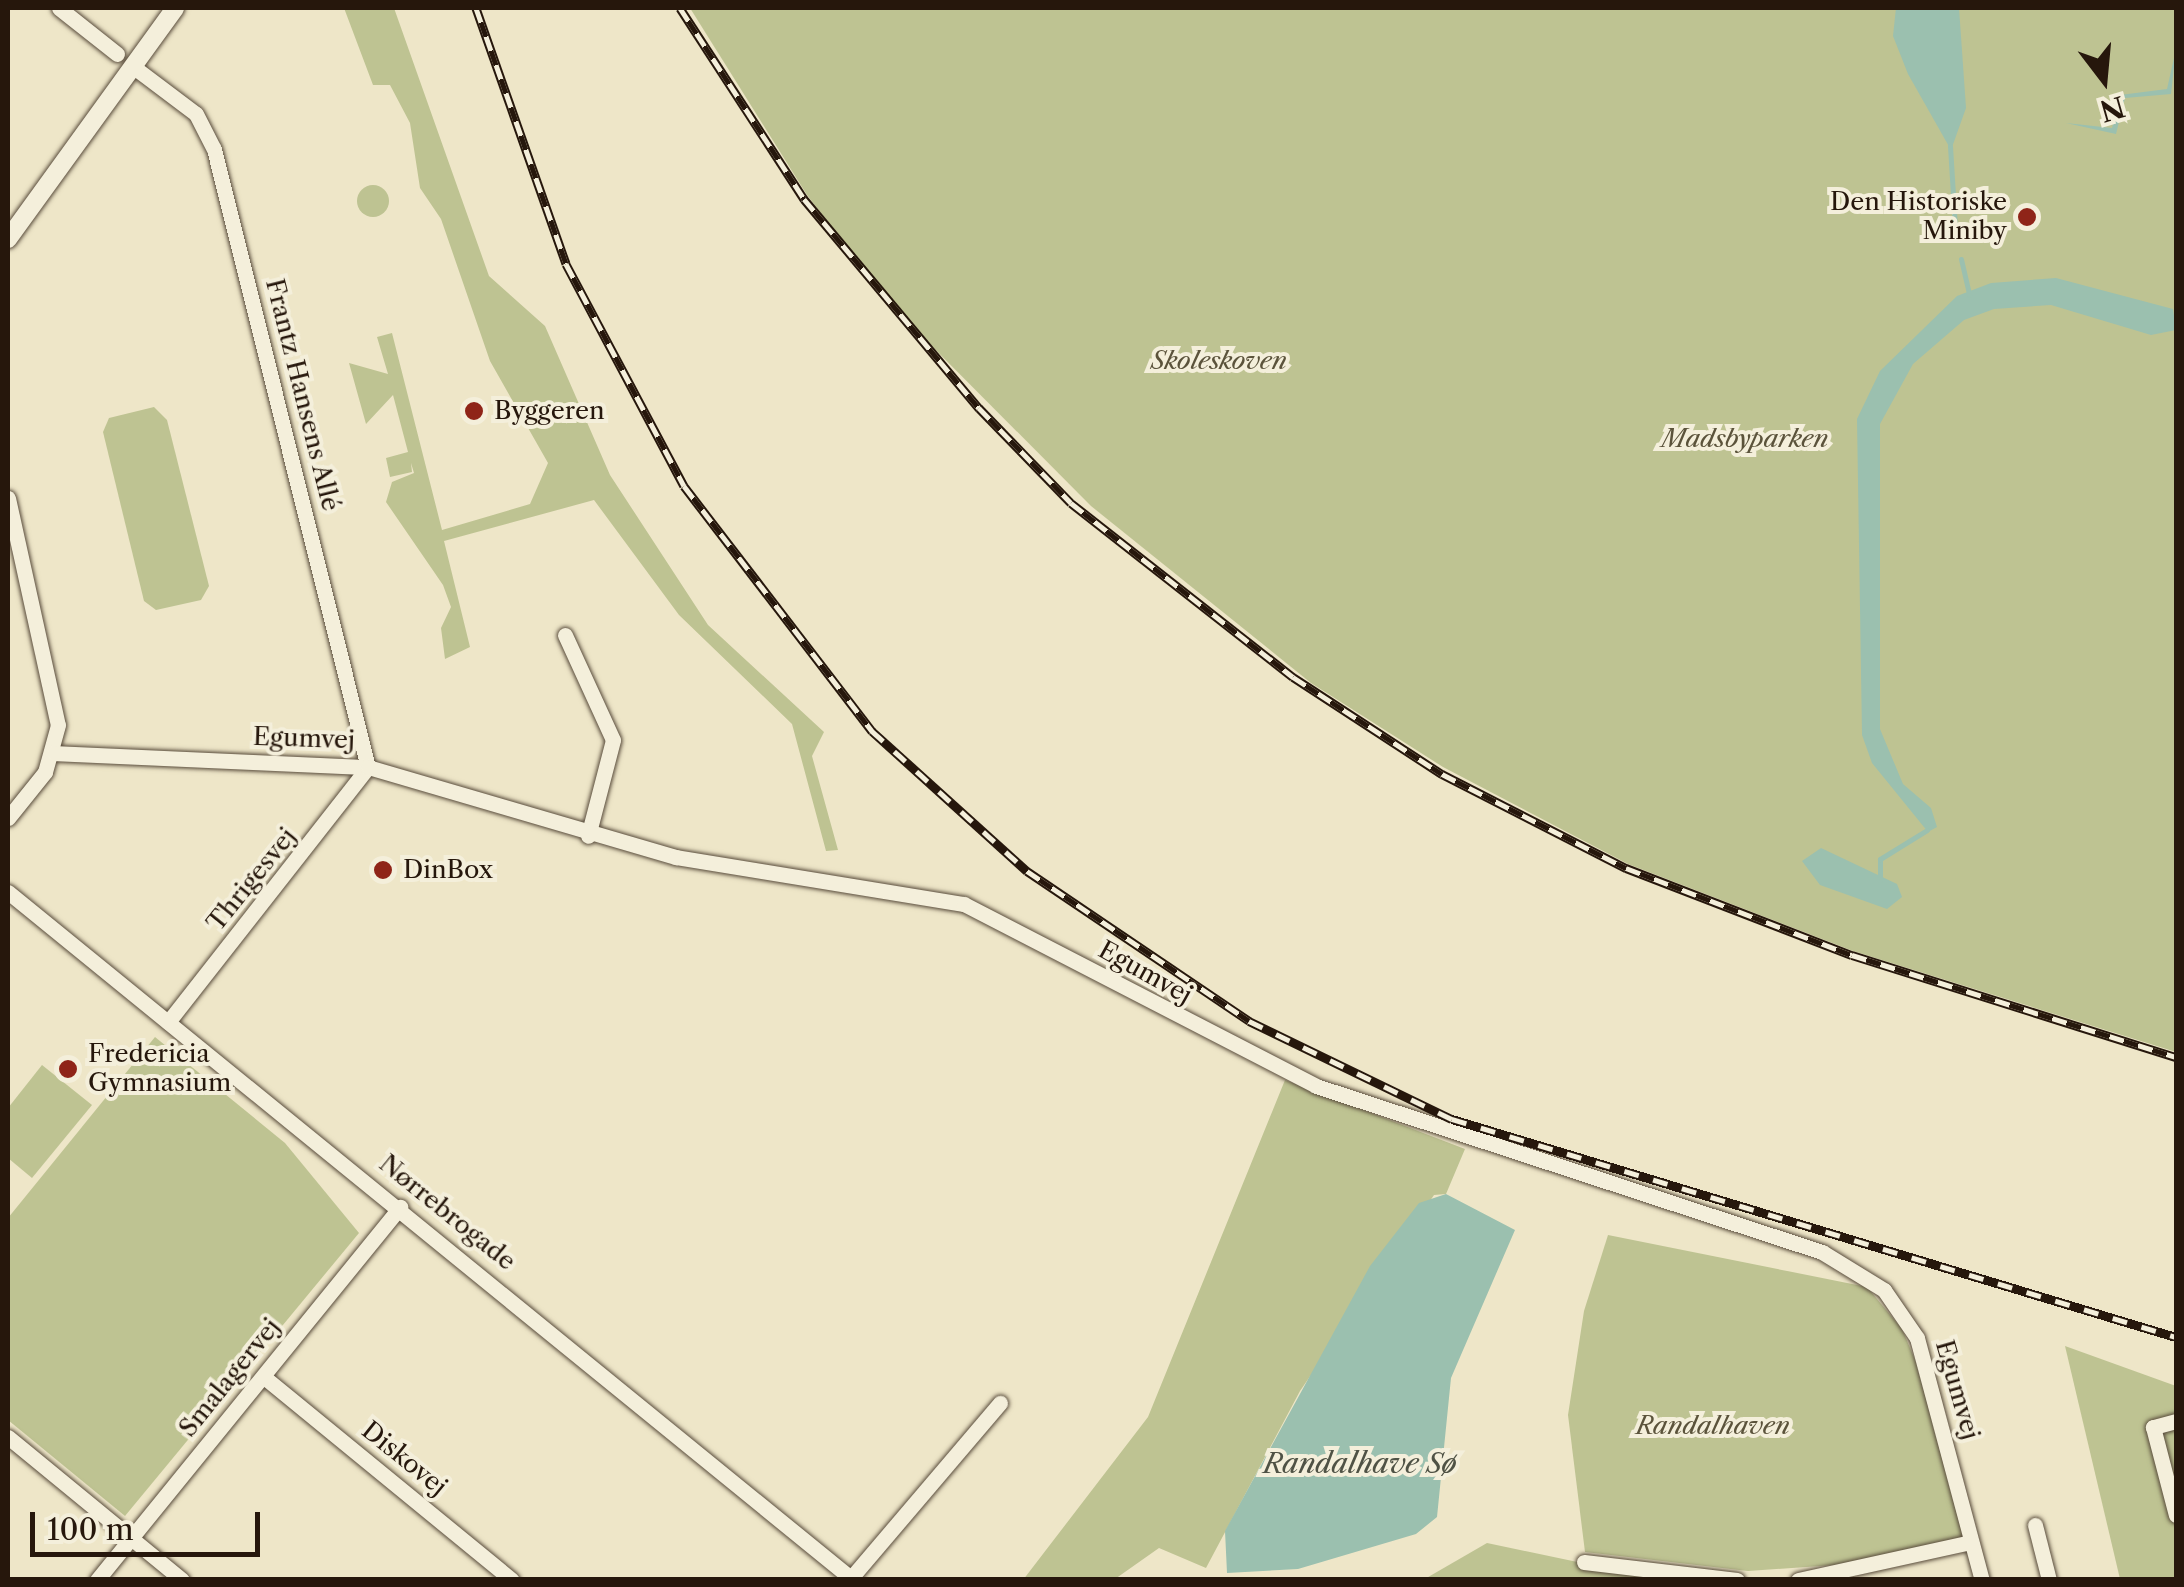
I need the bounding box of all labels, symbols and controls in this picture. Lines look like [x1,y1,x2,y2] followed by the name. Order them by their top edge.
[2054,30,2154,130] north arrow
[2096,89,2129,129] text: N
[1830,188,2007,247] place label: Den Historiske Miniby
[2016,206,2038,228] marker: Den Historiske Miniby
[258,275,346,515] street label: Frantz Hansens Allé
[1151,346,1287,376] park label: Skoleskoven
[494,396,605,426] place label: Byggeren
[463,400,485,422] marker: Byggeren
[1662,424,1828,454] park label: Madsbyparken
[252,722,356,756] street label: Egumvej
[201,822,303,938] street label: Thrigesvej
[403,855,493,885] place label: DinBox
[372,859,394,881] marker: DinBox
[1093,935,1197,1011] street label: Egumvej
[88,1040,231,1099] place label: Fredericia Gymnasium
[57,1058,79,1080] marker: Fredericia Gymnasium
[373,1149,521,1277] street label: Nørrebrogade
[173,1313,287,1443] street label: Smalagervej
[1928,1337,1986,1443] street label: Egumvej
[1636,1411,1790,1441] park label: Randalhaven
[355,1416,453,1502] street label: Diskovej
[1263,1446,1457,1480] water label: Randalhave Sø
[35,1492,265,1554] scale bar
[47,1511,134,1548] text: 100 m

